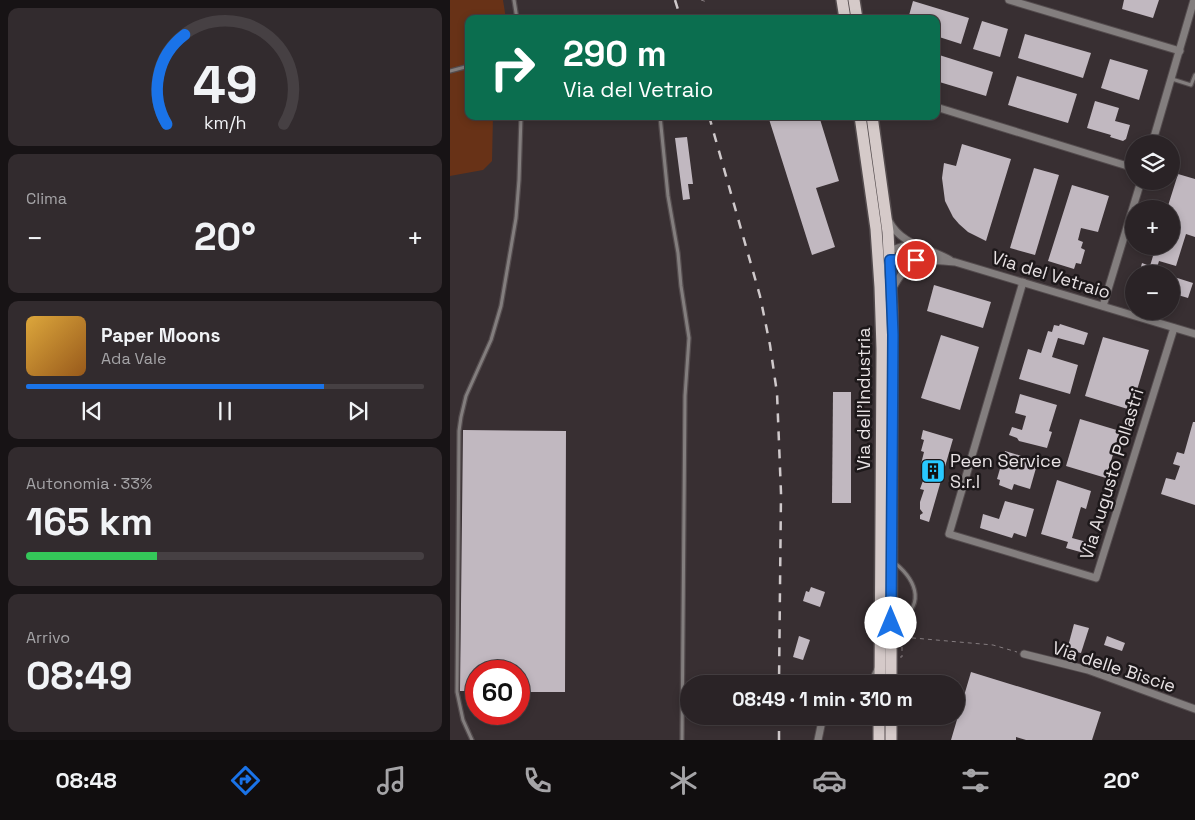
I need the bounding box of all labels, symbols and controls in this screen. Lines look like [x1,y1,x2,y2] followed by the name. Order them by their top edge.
[563,32,667,76] text: 290 m
[480,35,545,100] icon: right
[192,52,258,118] text: 49
[563,75,713,103] text: Via del Vetraio
[204,111,246,134] text: km/h
[1125,135,1180,320] map controls
[1125,135,1180,190] button: layers
[26,188,67,209] text: Clima
[1125,200,1180,255] button: +
[194,213,256,261] text: 20°
[26,220,43,256] text: −
[407,220,424,256] text: +
[895,239,937,281] pin
[902,246,930,274] icon: arrive
[989,246,1113,304] street label: Via del Vetraio
[1125,265,1180,320] button: −
[101,323,220,348] text: Paper Moons
[852,327,875,471] street label: Via dell'Industria
[101,348,166,369] text: Ada Vale
[1075,386,1148,562] street label: Via Augusto Pollastri
[78,397,106,425] icon: previous
[211,397,239,425] icon: pause
[344,397,372,425] icon: next
[950,449,1062,493] place label: Peen Service S.r.l
[920,458,946,484] building icon: Peen Service S.r.l
[26,473,152,494] text: Autonomia · 33%
[26,498,153,546] text: 165 km
[864,596,916,648] position arrow
[26,627,70,648] text: Arrivo
[1049,636,1179,697] street label: Via delle Biscie
[26,652,132,700] text: 08:49
[465,660,530,725] speed limit sign: 60
[732,687,913,712] text: 08:49 · 1 min · 310 m
[228,763,263,798] icon: directions
[374,763,409,798] icon: music
[520,763,555,798] icon: phone
[666,763,701,798] icon: climate
[812,763,847,798] icon: car
[958,763,993,798] icon: filters
[55,766,117,794] text: 08:48
[1103,766,1139,794] text: 20°

